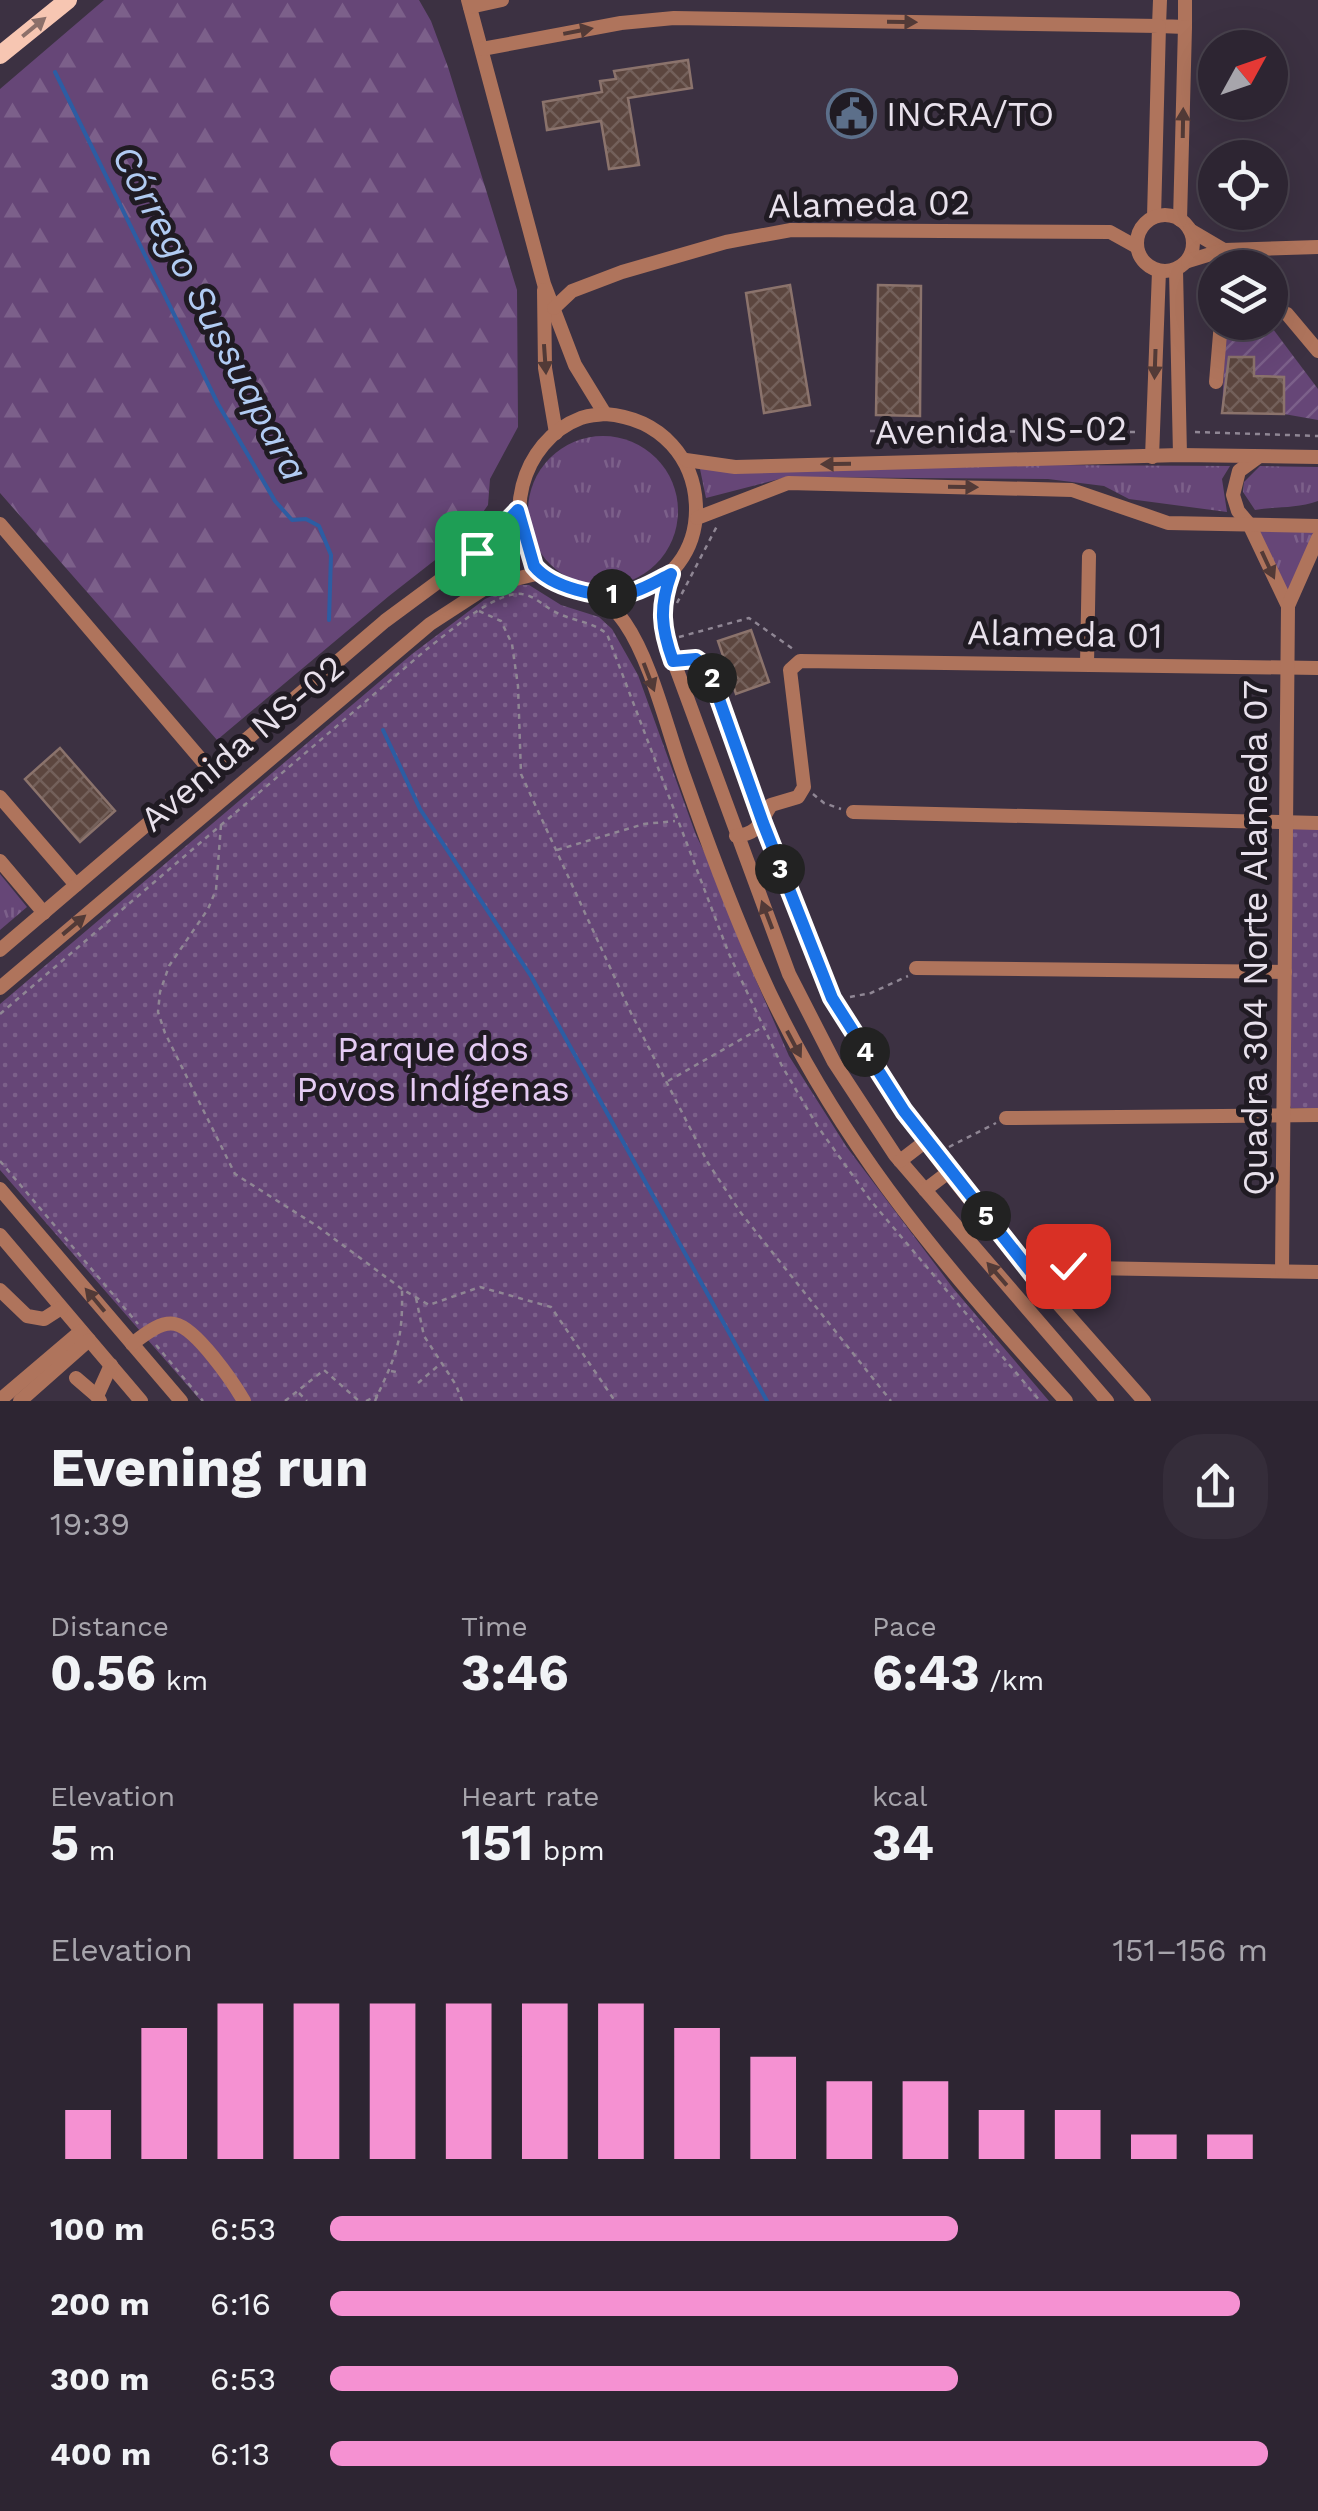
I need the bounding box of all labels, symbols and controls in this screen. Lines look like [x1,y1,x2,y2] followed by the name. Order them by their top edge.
[887,14,919,30] one-way arrow
[21,17,46,38] one-way arrow
[563,22,594,38] one-way arrow
[1198,30,1288,120] north arrow
[1198,30,1288,340] map controls
[825,88,877,140] public building icon: INCRA/TO
[886,93,1054,135] place label: INCRA/TO
[1175,107,1191,139] one-way arrow
[103,138,317,488] water label: Córrego Sussuapara
[1198,140,1288,230] button: locate
[768,181,970,227] street label: Alameda 02
[1198,250,1288,340] button: layers
[537,344,553,376] one-way arrow
[1147,348,1163,380] one-way arrow
[874,407,1128,453] street label: Avenida NS-02
[819,457,851,473] one-way arrow
[947,480,979,496] one-way arrow
[435,511,520,596] pin
[450,526,505,581] icon: arrive
[1260,551,1277,580] one-way arrow
[587,569,637,619] pin: 1
[606,577,618,610] text: 1
[967,611,1163,657] street label: Alameda 01
[132,646,352,840] street label: Avenida NS-02
[687,653,737,703] pin: 2
[704,661,720,694] text: 2
[641,663,657,693] one-way arrow
[1234,680,1276,1196] street label: Quadra 304 Norte Alameda 07
[755,844,805,894] pin: 3
[772,852,788,885] text: 3
[758,900,774,930] one-way arrow
[62,915,87,936] one-way arrow
[840,1027,890,1077] pin: 4
[296,1028,570,1110] park label: Parque dos Povos Indígenas
[785,1030,802,1059] one-way arrow
[856,1035,874,1068] text: 4
[961,1191,1011,1241] pin: 5
[978,1199,994,1232] text: 5
[1026,1224,1111,1309] pin
[1041,1239,1096,1294] icon: check
[987,1262,1009,1287] one-way arrow
[85,1288,107,1313] one-way arrow
[1163,1434,1268,1539] button: share
[50,1435,369,1499] text: Evening run
[50,1505,130,1543] text: 19:39
[50,1610,169,1643] text: Distance
[461,1610,528,1643] text: Time
[872,1610,937,1643] text: Pace
[50,1643,156,1702] text: 0.56
[461,1643,569,1702] text: 3:46
[872,1643,980,1702] text: 6:43
[156,1664,208,1697] text: km
[980,1664,1044,1697] text: /km
[50,1780,175,1813] text: Elevation
[461,1780,599,1813] text: Heart rate
[872,1780,927,1813] text: kcal
[50,1813,79,1872] text: 5
[461,1813,533,1872] text: 151
[872,1813,934,1872] text: 34
[79,1834,115,1867] text: m
[533,1834,605,1867] text: bpm
[50,1931,193,1969] text: Elevation
[1113,1931,1268,1969] text: 151–156 m
[50,2210,144,2248] text: 100 m
[210,2210,276,2248] text: 6:53
[50,2285,150,2323] text: 200 m
[210,2285,271,2323] text: 6:16
[50,2360,149,2398] text: 300 m
[210,2360,276,2398] text: 6:53
[50,2435,151,2473] text: 400 m
[210,2435,270,2473] text: 6:13

